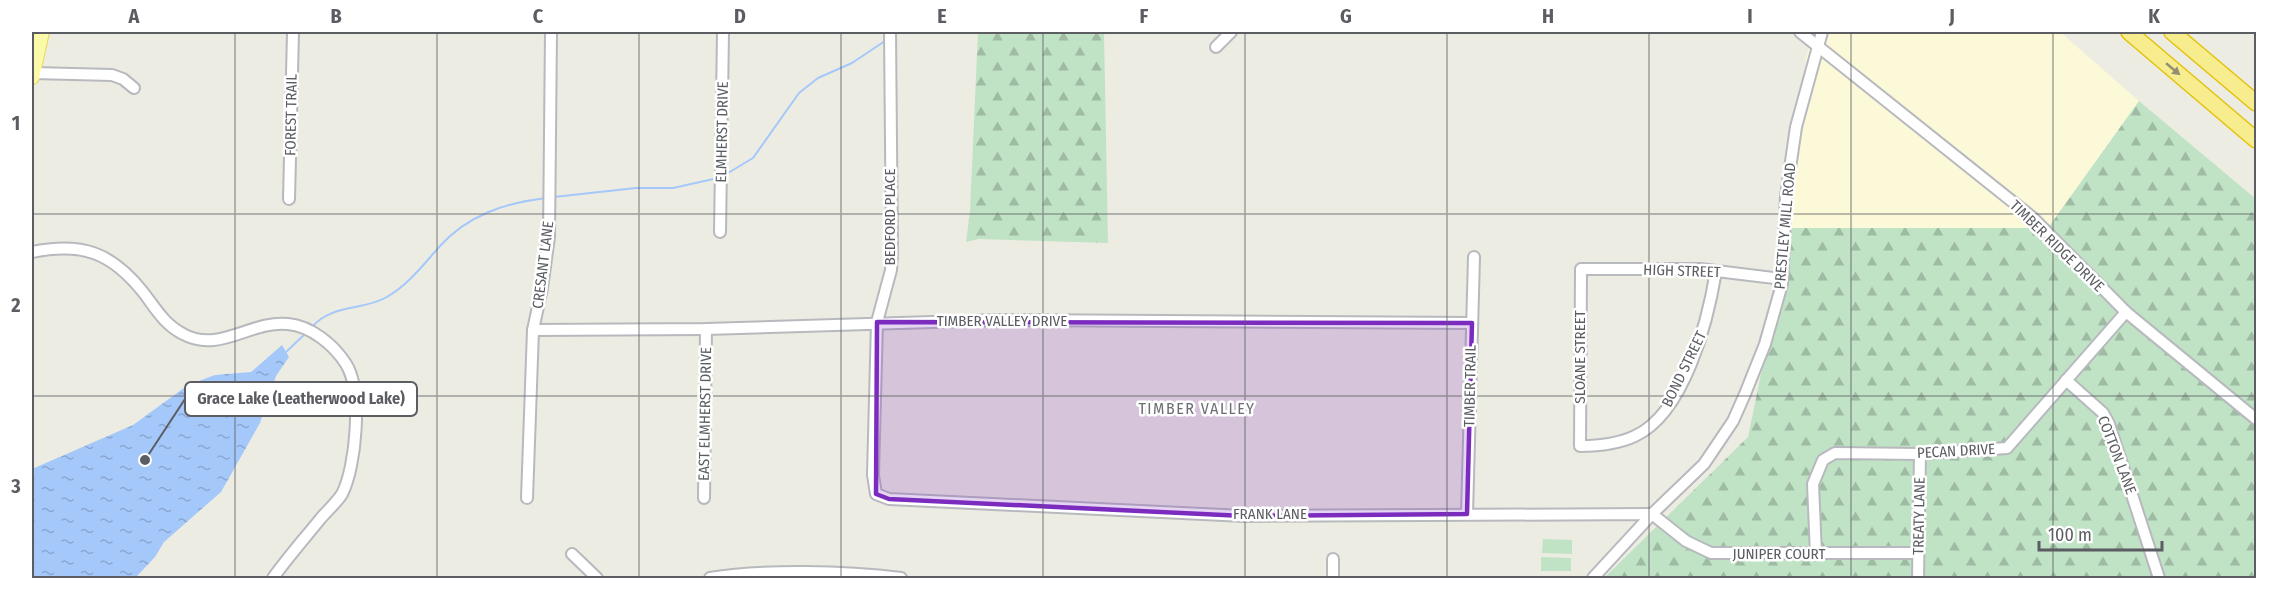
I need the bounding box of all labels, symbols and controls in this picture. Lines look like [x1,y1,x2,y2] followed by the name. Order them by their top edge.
[128,4,141,28] text: A
[330,4,342,28] text: B
[533,4,544,28] text: C
[734,4,746,28] text: D
[937,4,947,28] text: E
[1140,4,1149,28] text: F
[1340,4,1352,28] text: G
[1542,4,1554,28] text: H
[1747,4,1753,28] text: I
[1948,4,1955,28] text: J
[2148,4,2160,28] text: K
[2165,62,2180,75] one-way arrow
[281,74,301,156] street label: FOREST TRAIL
[712,81,732,183] street label: ELMHERST DRIVE
[12,111,20,135] text: 1
[1771,162,1799,290] street label: PRESTLEY MILL ROAD
[881,169,899,266] street label: BEDFORD PLACE
[2006,196,2108,296] street label: TIMBER RIDGE DRIVE
[529,220,557,310] street label: CRESANT LANE
[1643,261,1721,281] street label: HIGH STREET
[10,293,21,317] text: 2
[1571,310,1589,404] street label: SLOANE STREET
[937,312,1067,330] street label: TIMBER VALLEY DRIVE
[1658,328,1710,410] street label: BOND STREET
[1460,344,1480,427] street label: TIMBER TRAIL
[695,347,715,481] street label: EAST ELMHERST DRIVE
[185,382,417,416] callout: Grace Lake (Leatherwood Lake)
[197,389,405,408] text: Grace Lake (Leatherwood Lake)
[1138,399,1256,418] district label: TIMBER VALLEY
[2094,413,2140,497] street label: COTTON LANE
[1916,440,1996,462] street label: PECAN DRIVE
[10,474,21,498] text: 3
[1909,477,1929,555] street label: TREATY LANE
[1233,505,1307,523] street label: FRANK LANE
[2039,514,2162,552] scale bar
[2048,524,2092,546] text: 100 m
[1733,545,1826,563] street label: JUNIPER COURT

